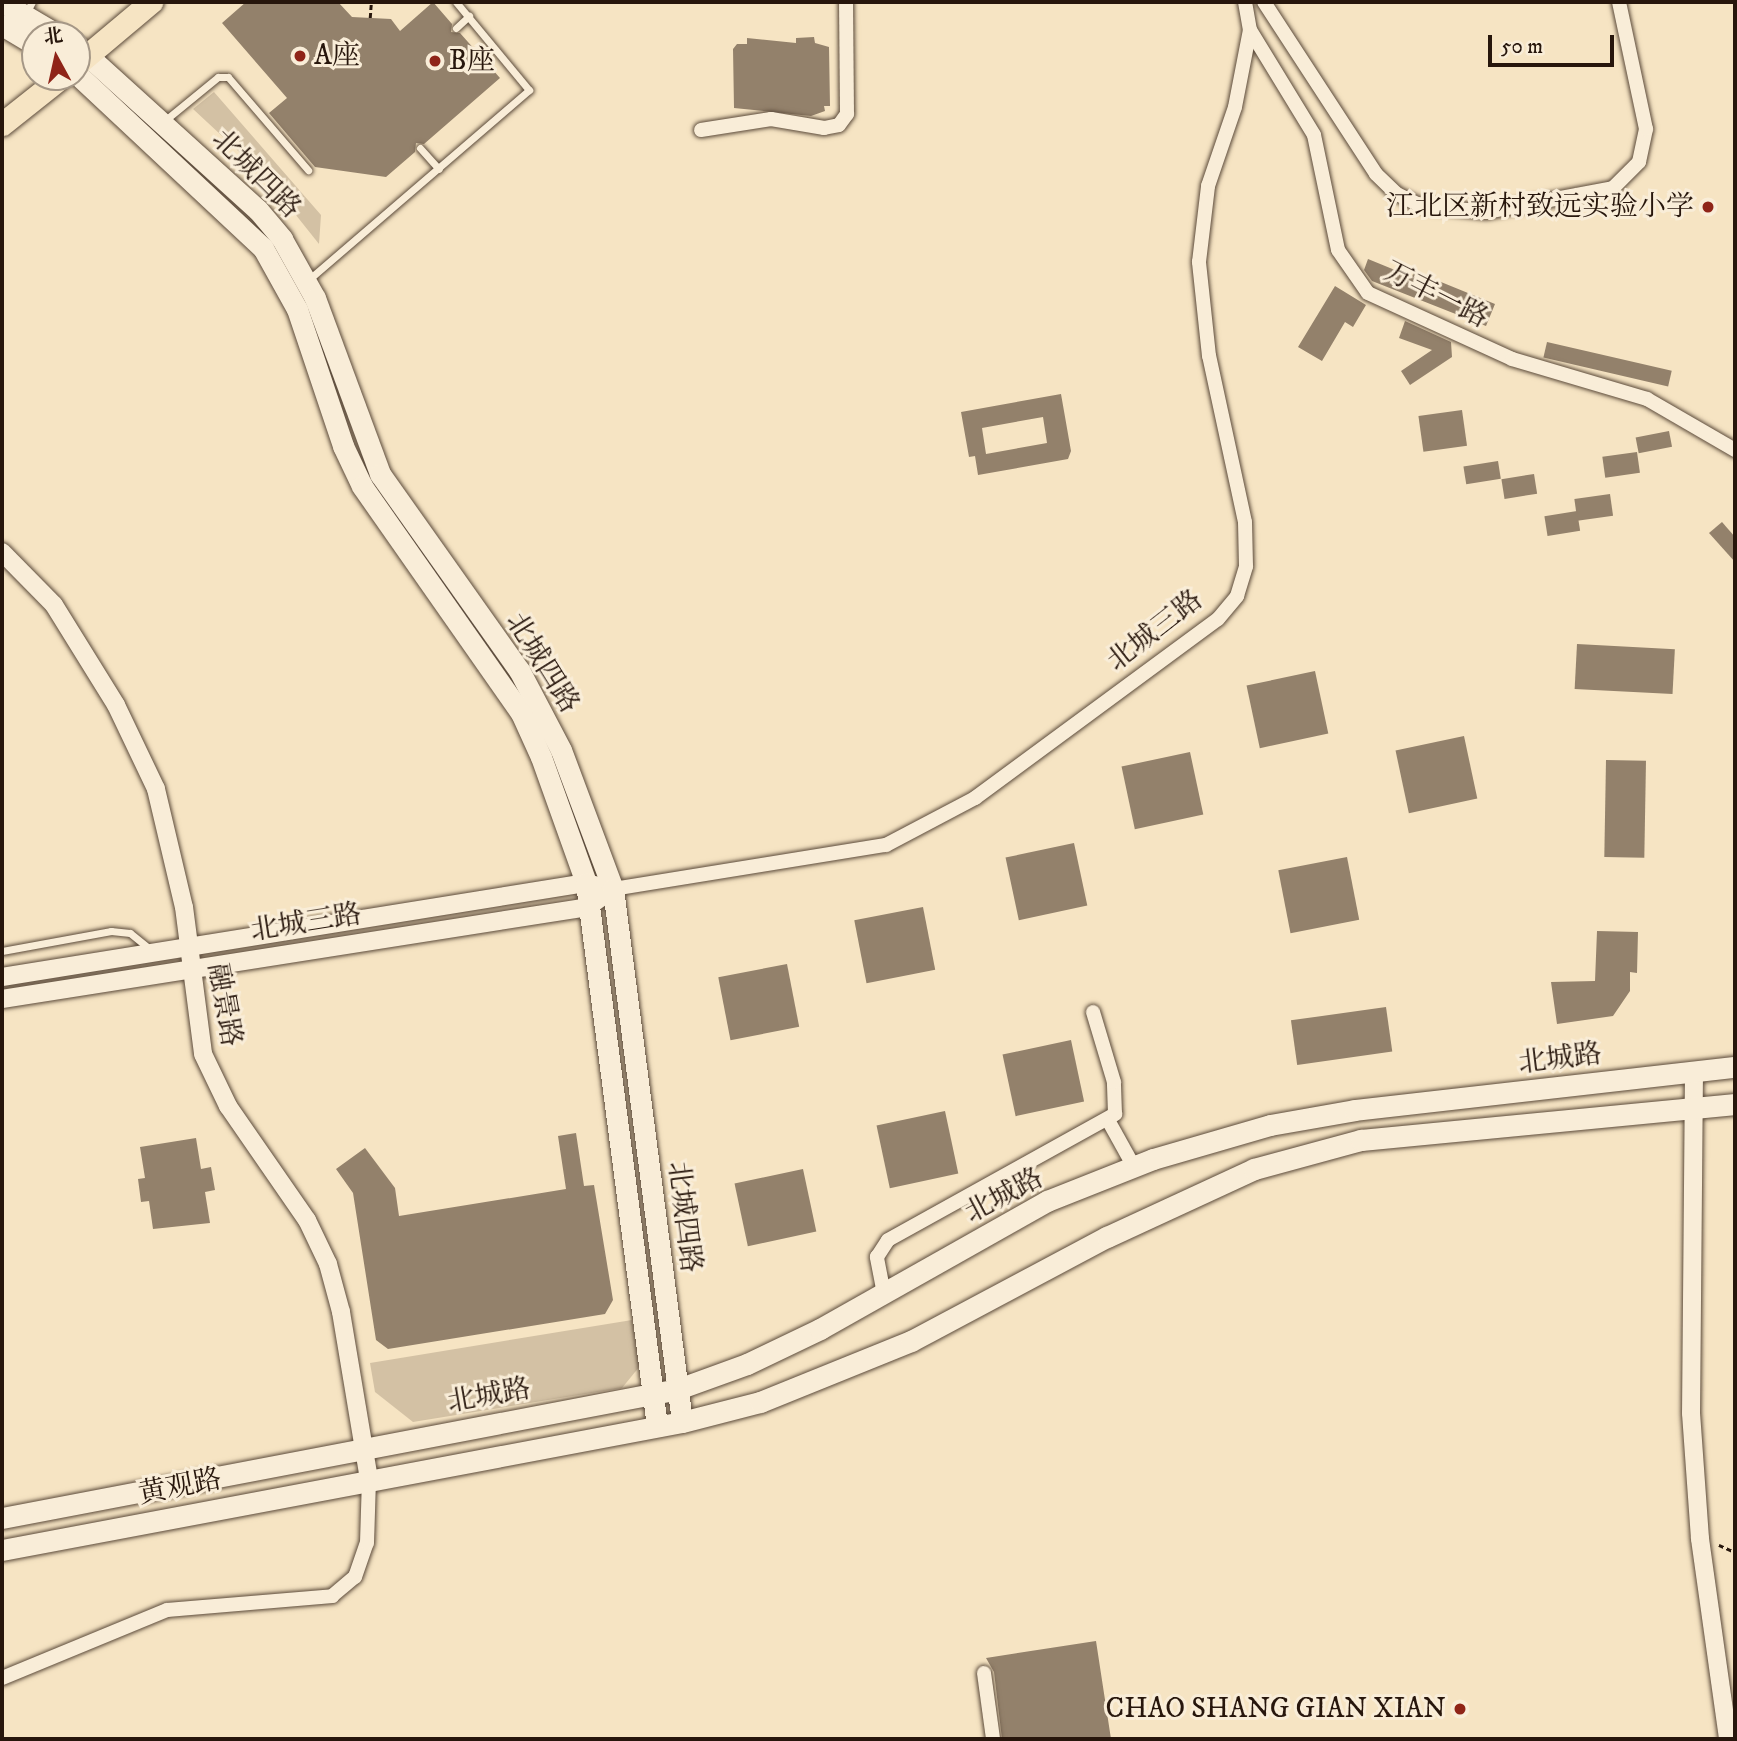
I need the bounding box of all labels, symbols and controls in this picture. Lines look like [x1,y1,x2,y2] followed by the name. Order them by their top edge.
[21,21,91,91] north arrow
[1492,21,1618,65] scale bar
[42,24,64,49] text: 北
[1501,34,1543,60] text: 50 m
[314,39,360,73] place label: A座
[449,44,495,78] place label: B座
[292,48,308,64] marker: A座
[427,53,443,69] marker: B座
[205,123,307,225] street label: 北城四路
[1386,190,1694,224] place label: 江北区新村致远实验小学
[1700,199,1716,215] marker: 江北区新村致远实验小学
[1378,255,1494,335] street label: 万丰一路
[1101,583,1209,679] street label: 北城三路
[498,607,586,719] street label: 北城四路
[248,898,364,948] street label: 北城三路
[200,961,248,1049] street label: 融景路
[1516,1037,1604,1081] street label: 北城路
[661,1159,707,1275] street label: 北城四路
[959,1161,1049,1231] street label: 北城路
[445,1372,533,1420] street label: 北城路
[136,1462,224,1512] street label: 黄观路
[1106,1692,1446,1726] place label: CHAO SHANG GIAN XIAN
[1452,1701,1468,1717] marker: CHAO SHANG GIAN XIAN

